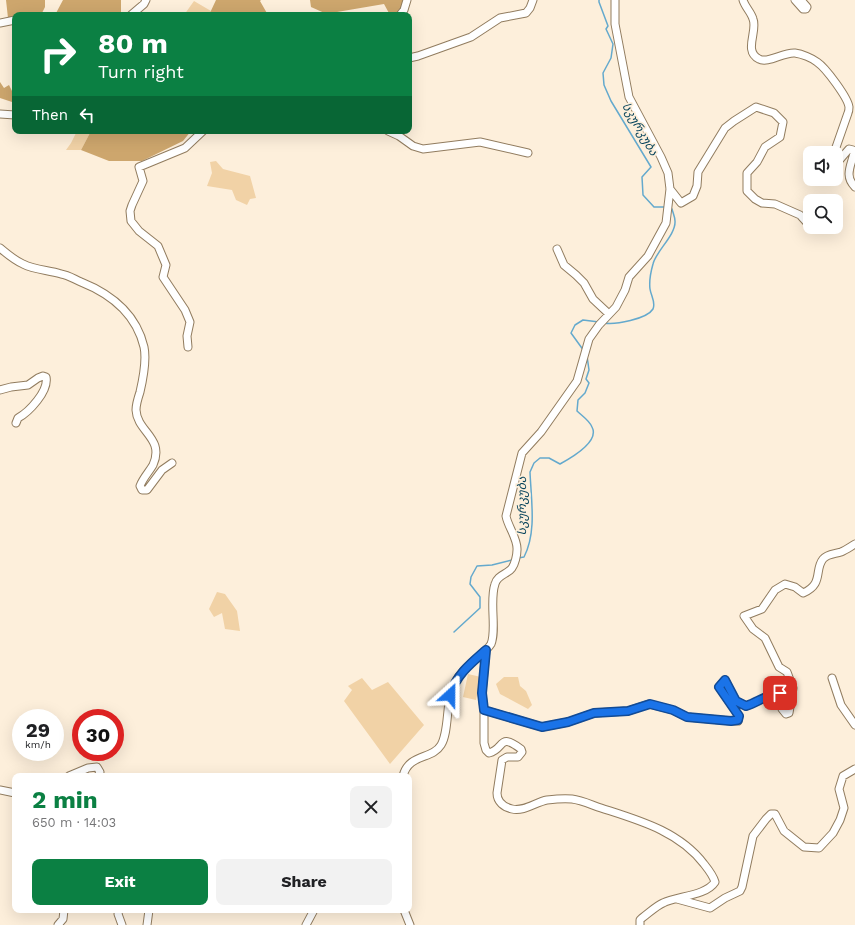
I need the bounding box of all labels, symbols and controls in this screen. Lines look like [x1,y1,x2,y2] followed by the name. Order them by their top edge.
[98,27,168,60] text: 80 m
[32,28,84,80] icon: right
[98,61,184,82] text: Turn right
[619,100,661,158] water label: სკურკუბა
[76,104,98,126] icon: left
[32,106,68,124] text: Then
[803,146,843,234] map controls
[803,146,843,186] button: sound
[803,194,843,234] button: search
[515,476,529,535] water label: სკურკუბა
[429,674,471,716] position arrow
[763,676,797,710] pin
[769,682,791,704] icon: arrive
[72,709,124,761] speed limit sign: 30
[26,718,50,742] text: 29
[25,739,51,750] text: km/h
[32,786,98,814] text: 2 min
[350,786,392,828] button: close
[32,815,116,830] text: 650 m · 14:03
[32,859,208,905] button: Exit
[216,859,392,905] button: Share

